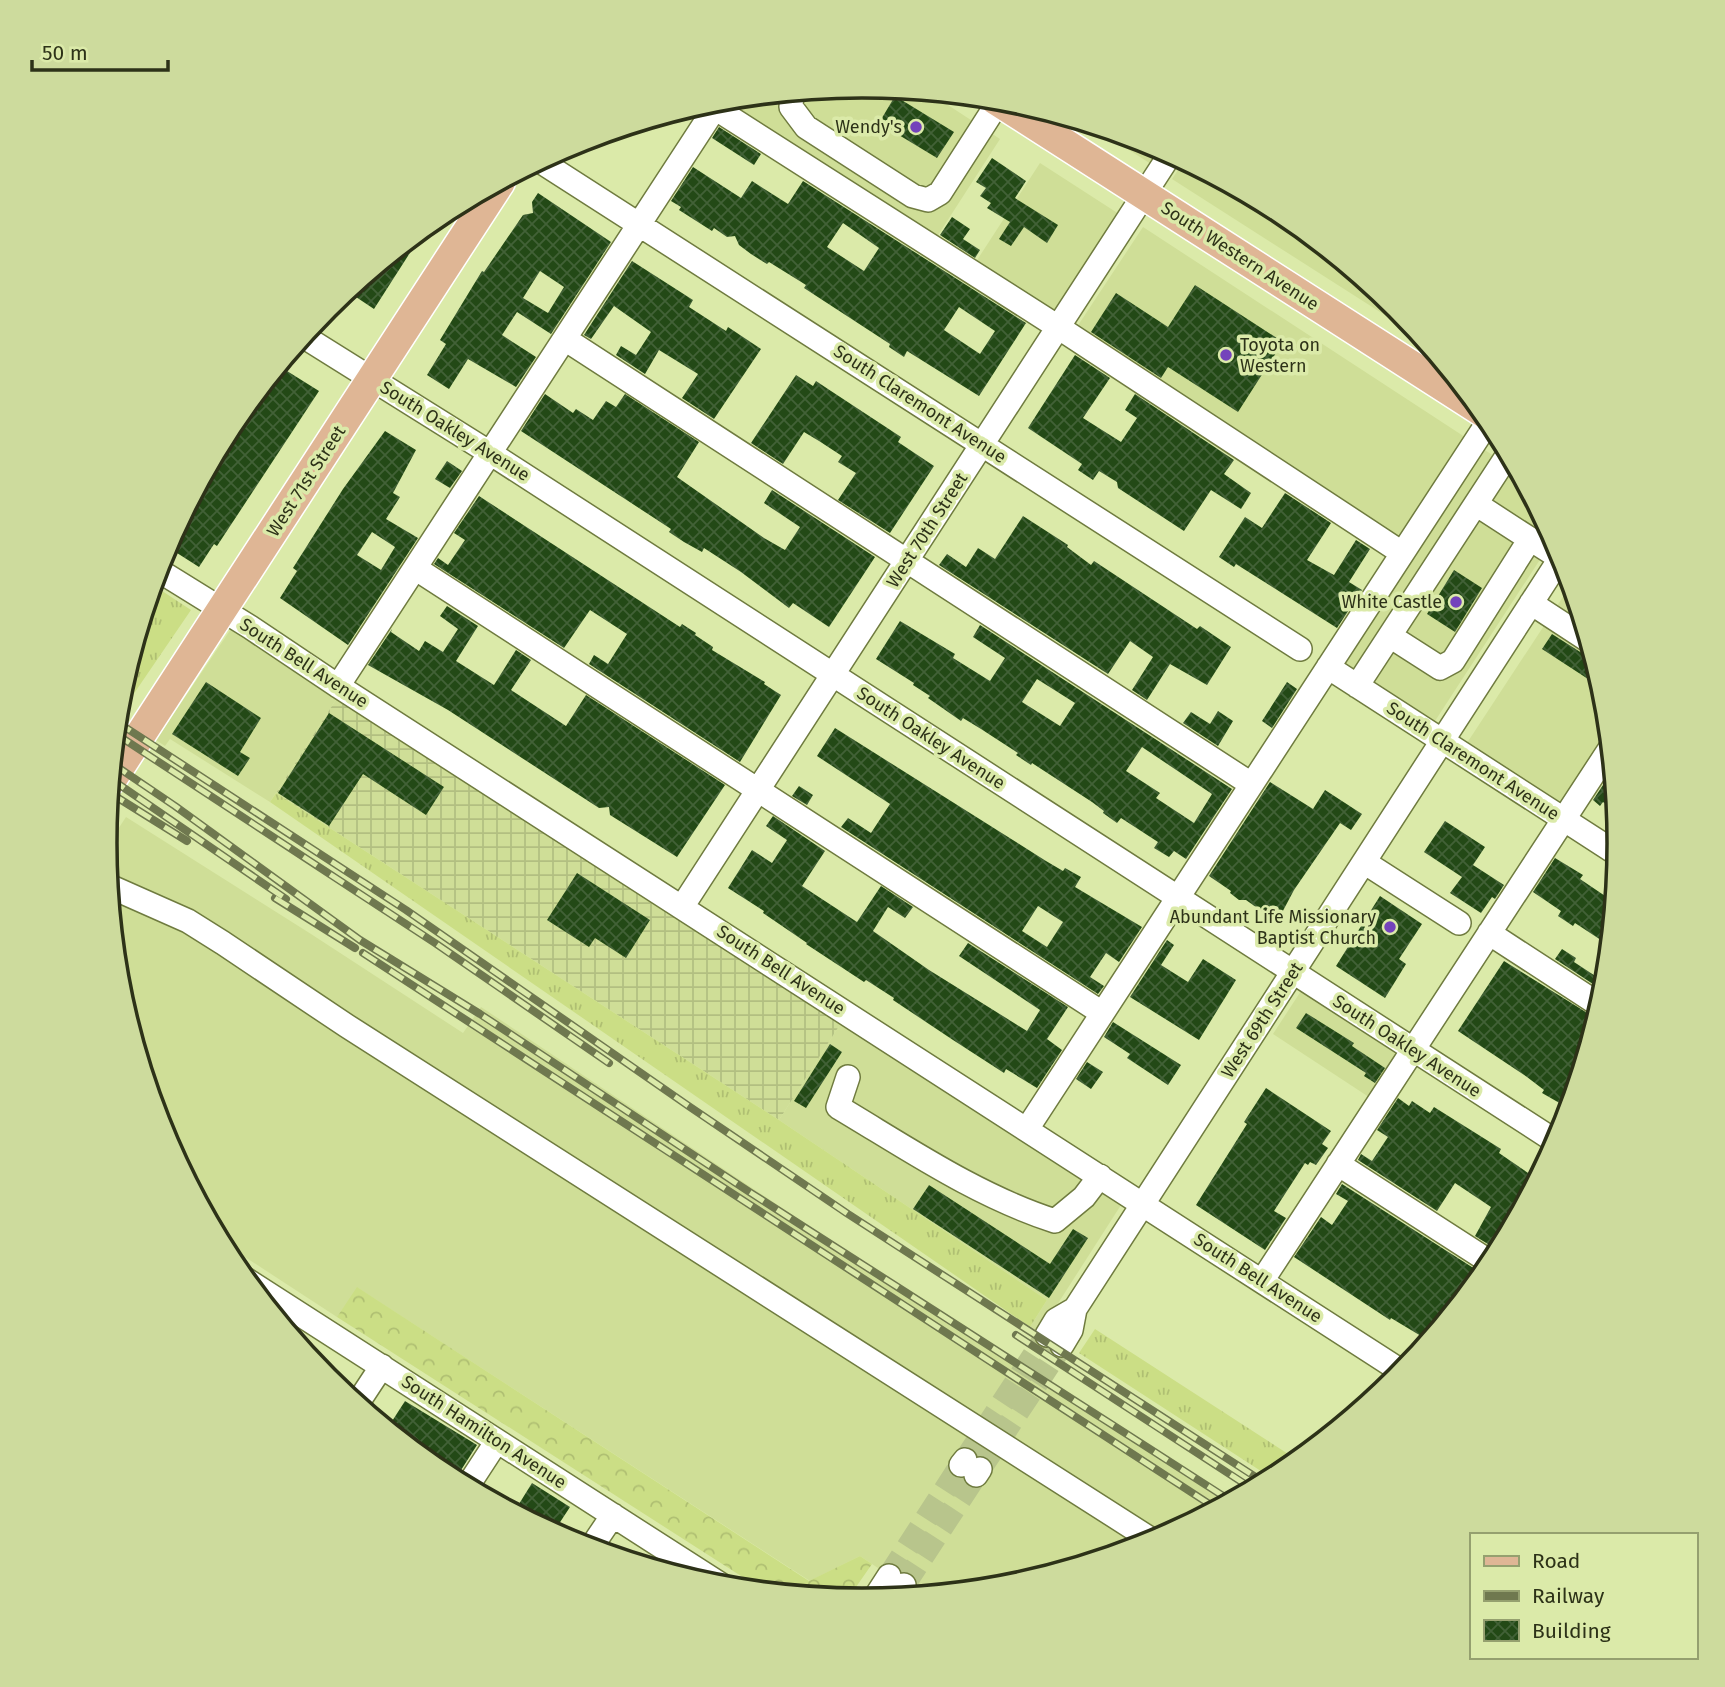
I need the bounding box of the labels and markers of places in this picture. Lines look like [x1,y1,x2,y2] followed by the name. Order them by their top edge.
[835,116,902,138] place label: Wendy's
[908,119,924,135] marker: Wendy's
[1240,334,1320,377] place label: Toyota on Western
[1218,347,1234,363] marker: Toyota on Western
[1341,591,1442,613] place label: White Castle
[1448,594,1464,610] marker: White Castle
[1170,906,1376,949] place label: Abundant Life Missionary Baptist Church
[1382,919,1398,935] marker: Abundant Life Missionary Baptist Church

